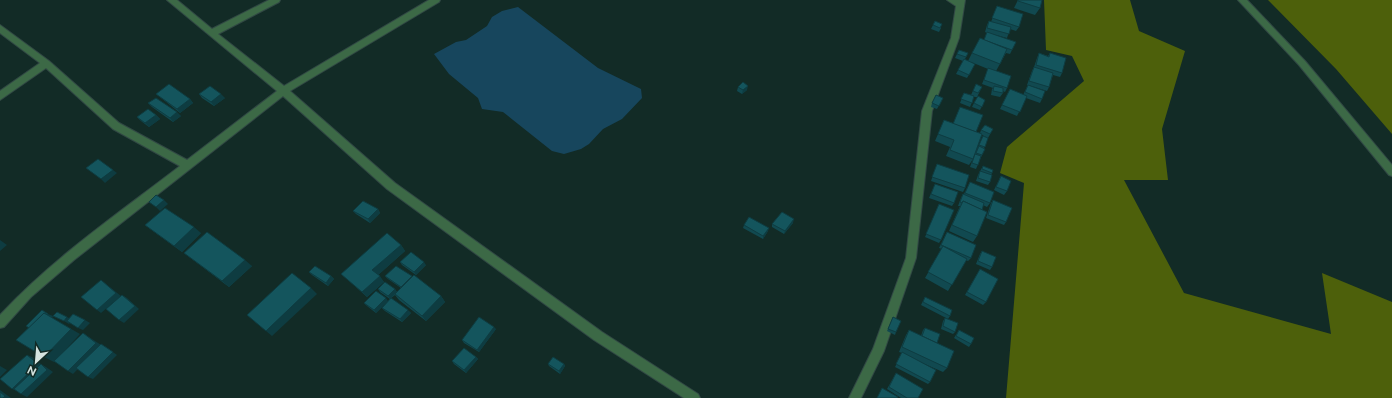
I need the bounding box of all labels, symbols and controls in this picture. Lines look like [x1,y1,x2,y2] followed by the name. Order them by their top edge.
[16,342,56,382] north arrow
[25,363,38,378] text: N

